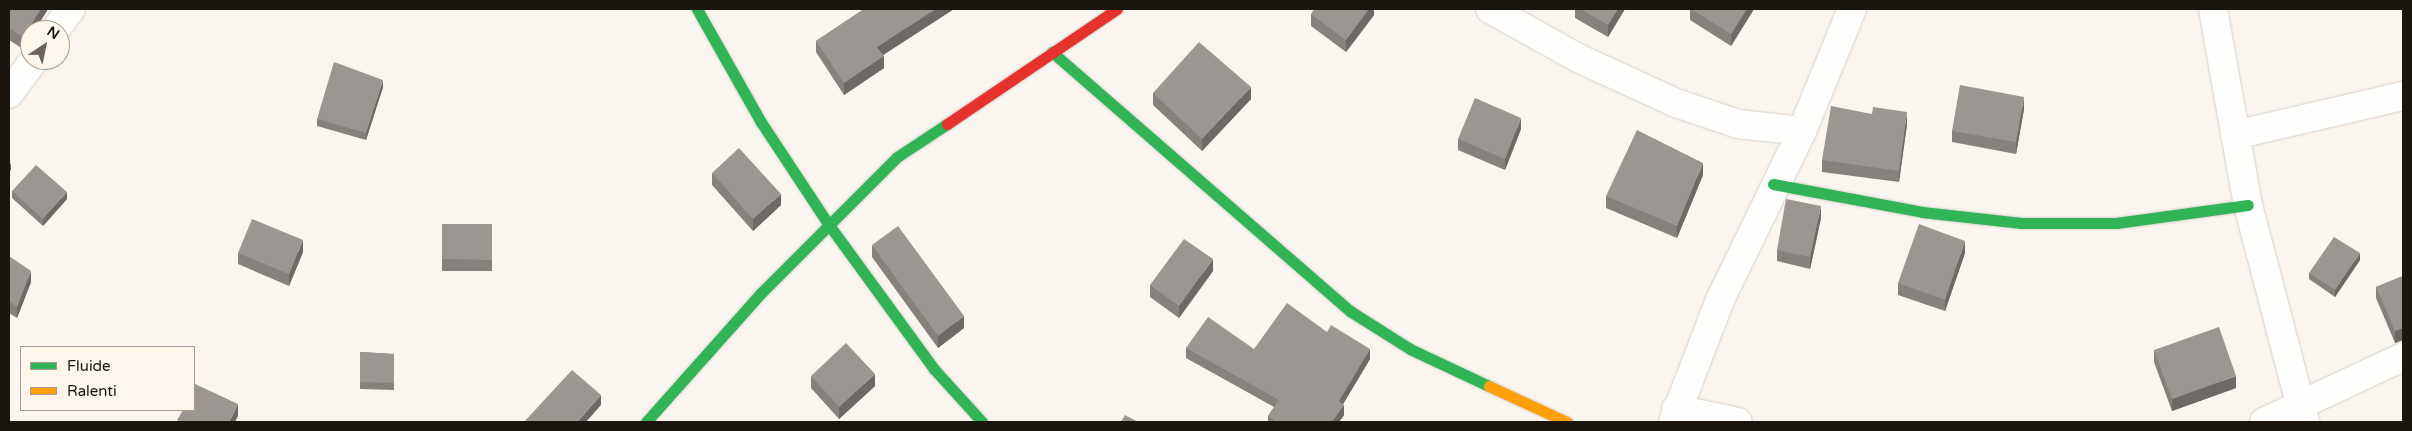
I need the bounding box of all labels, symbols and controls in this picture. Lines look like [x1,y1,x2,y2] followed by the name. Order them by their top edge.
[20,20,70,70] north arrow
[44,23,63,43] text: N
[20,346,195,411] legend
[67,357,111,375] text: Fluide
[67,382,117,400] text: Ralenti

